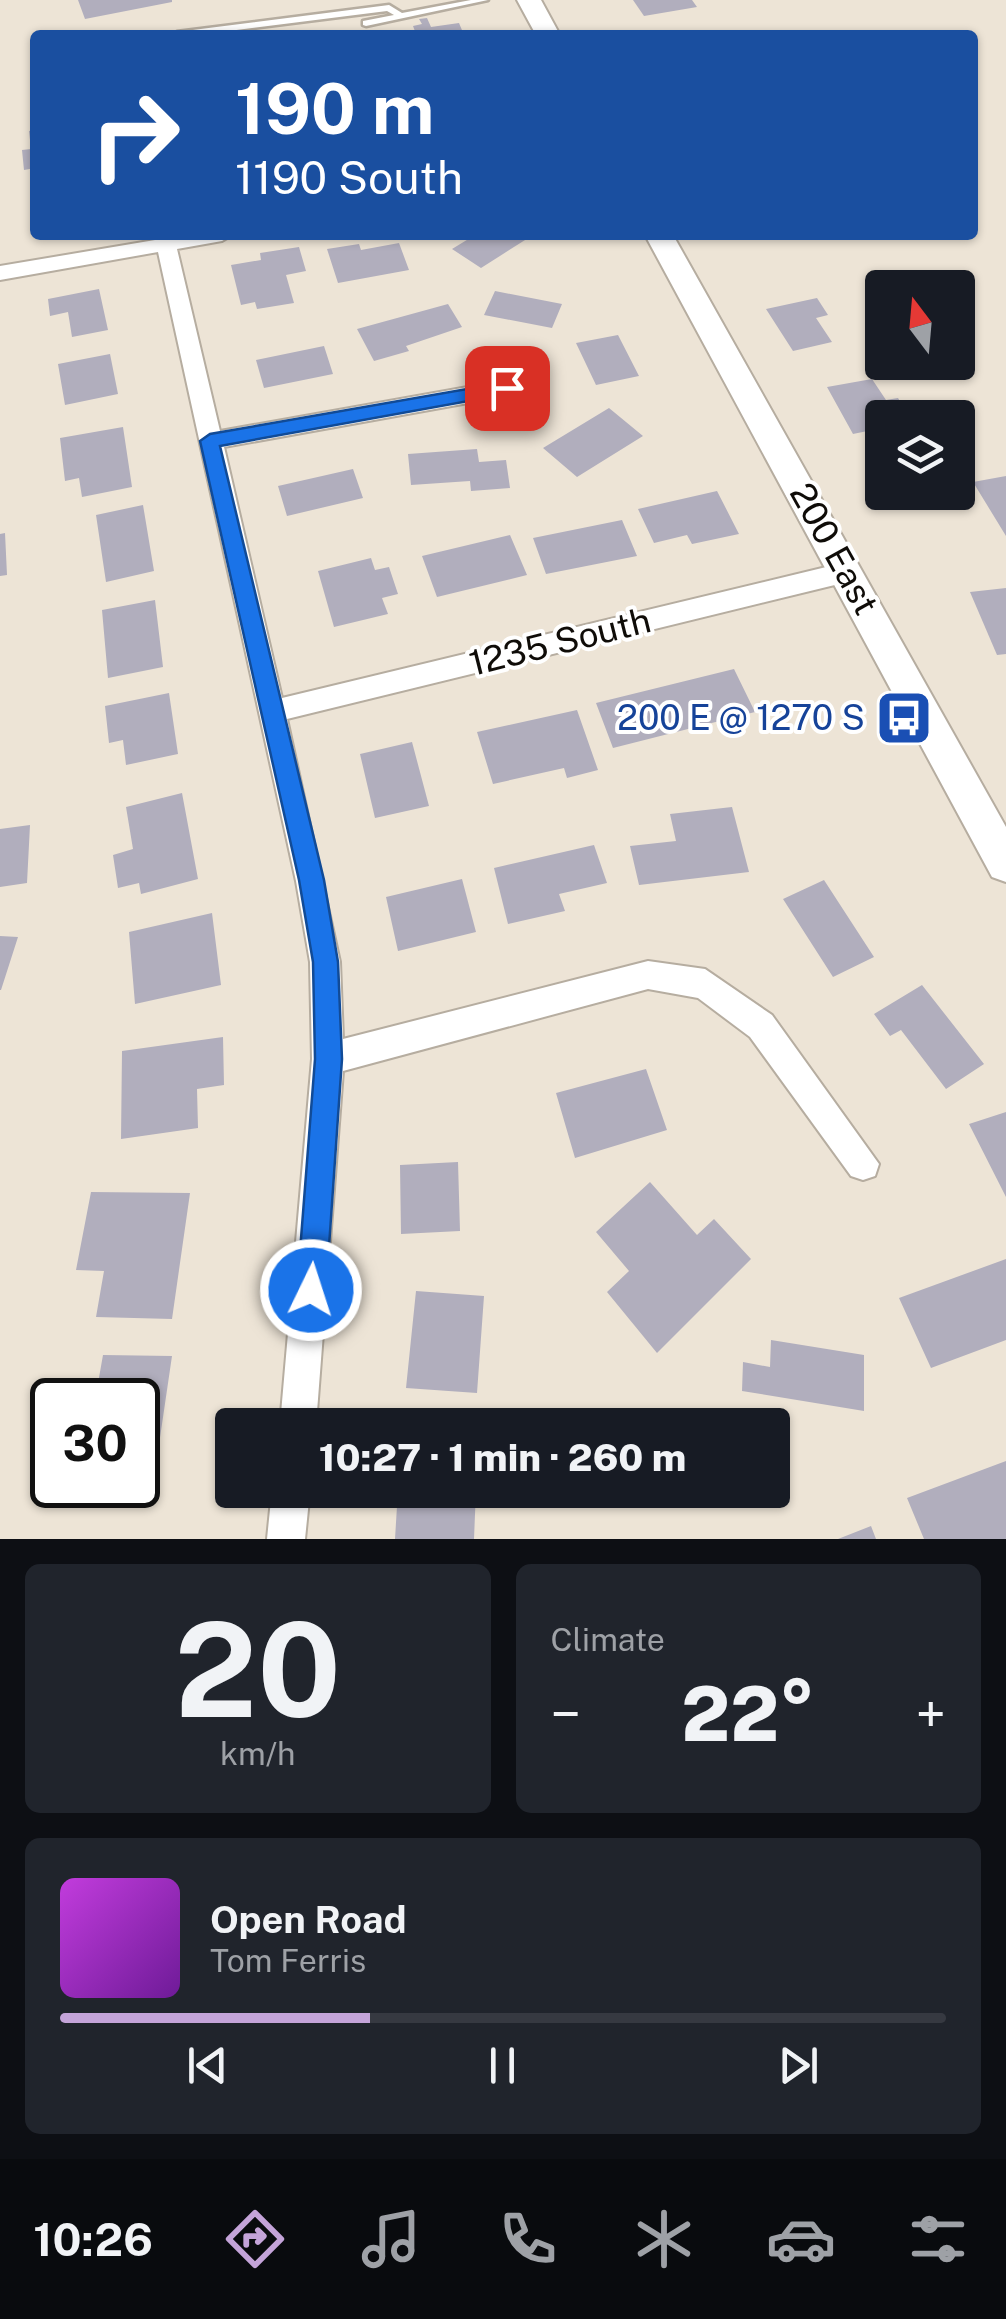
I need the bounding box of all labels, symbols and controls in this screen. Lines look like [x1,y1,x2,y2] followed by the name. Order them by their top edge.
[235,67,434,150] text: 190 m
[70,70,200,200] icon: right
[235,151,463,204] text: 1190 South
[865,270,975,380] north arrow
[865,270,975,510] map controls
[465,346,550,431] pin
[480,361,535,416] icon: arrive
[865,400,975,510] button: layers
[782,476,887,621] street label: 200 East
[465,599,655,684] street label: 1235 South
[874,688,934,748] bus stop icon: 200 E @ 1270 S
[617,697,865,738] place label: 200 E @ 1270 S
[259,1238,363,1342] position arrow
[30,1378,160,1508] speed limit sign: 30
[319,1435,686,1480] text: 10:27 · 1 min · 260 m
[175,1594,341,1746] text: 20
[551,1621,665,1658] text: Climate
[681,1670,815,1758] text: 22°
[551,1682,581,1746] text: −
[916,1682,946,1746] text: +
[220,1735,295,1772] text: km/h
[210,1897,407,1942] text: Open Road
[210,1942,366,1979] text: Tom Ferris
[180,2038,235,2093] icon: previous
[475,2038,530,2093] icon: pause
[771,2038,826,2093] icon: next
[220,2204,290,2274] icon: directions
[356,2204,426,2274] icon: music
[493,2204,563,2274] icon: phone
[629,2204,699,2274] icon: climate
[766,2204,836,2274] icon: car
[903,2204,973,2274] icon: filters
[33,2213,153,2266] text: 10:26

